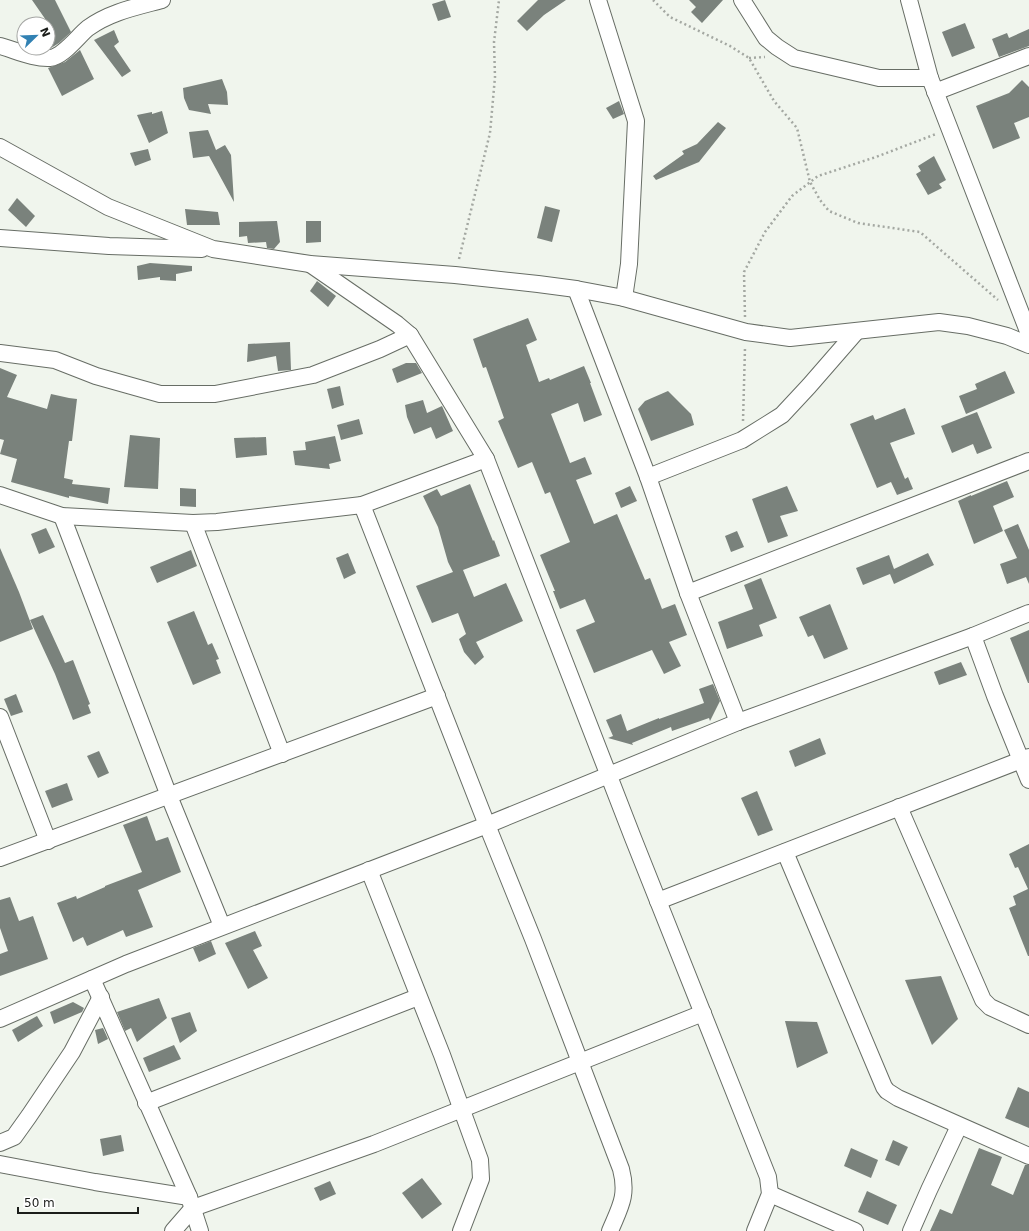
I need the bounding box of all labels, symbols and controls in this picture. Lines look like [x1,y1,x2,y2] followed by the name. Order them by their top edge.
[16,16,56,56] north arrow
[37,26,53,39] text: N
[18,1189,138,1215] scale bar
[24,1196,55,1210] text: 50 m

